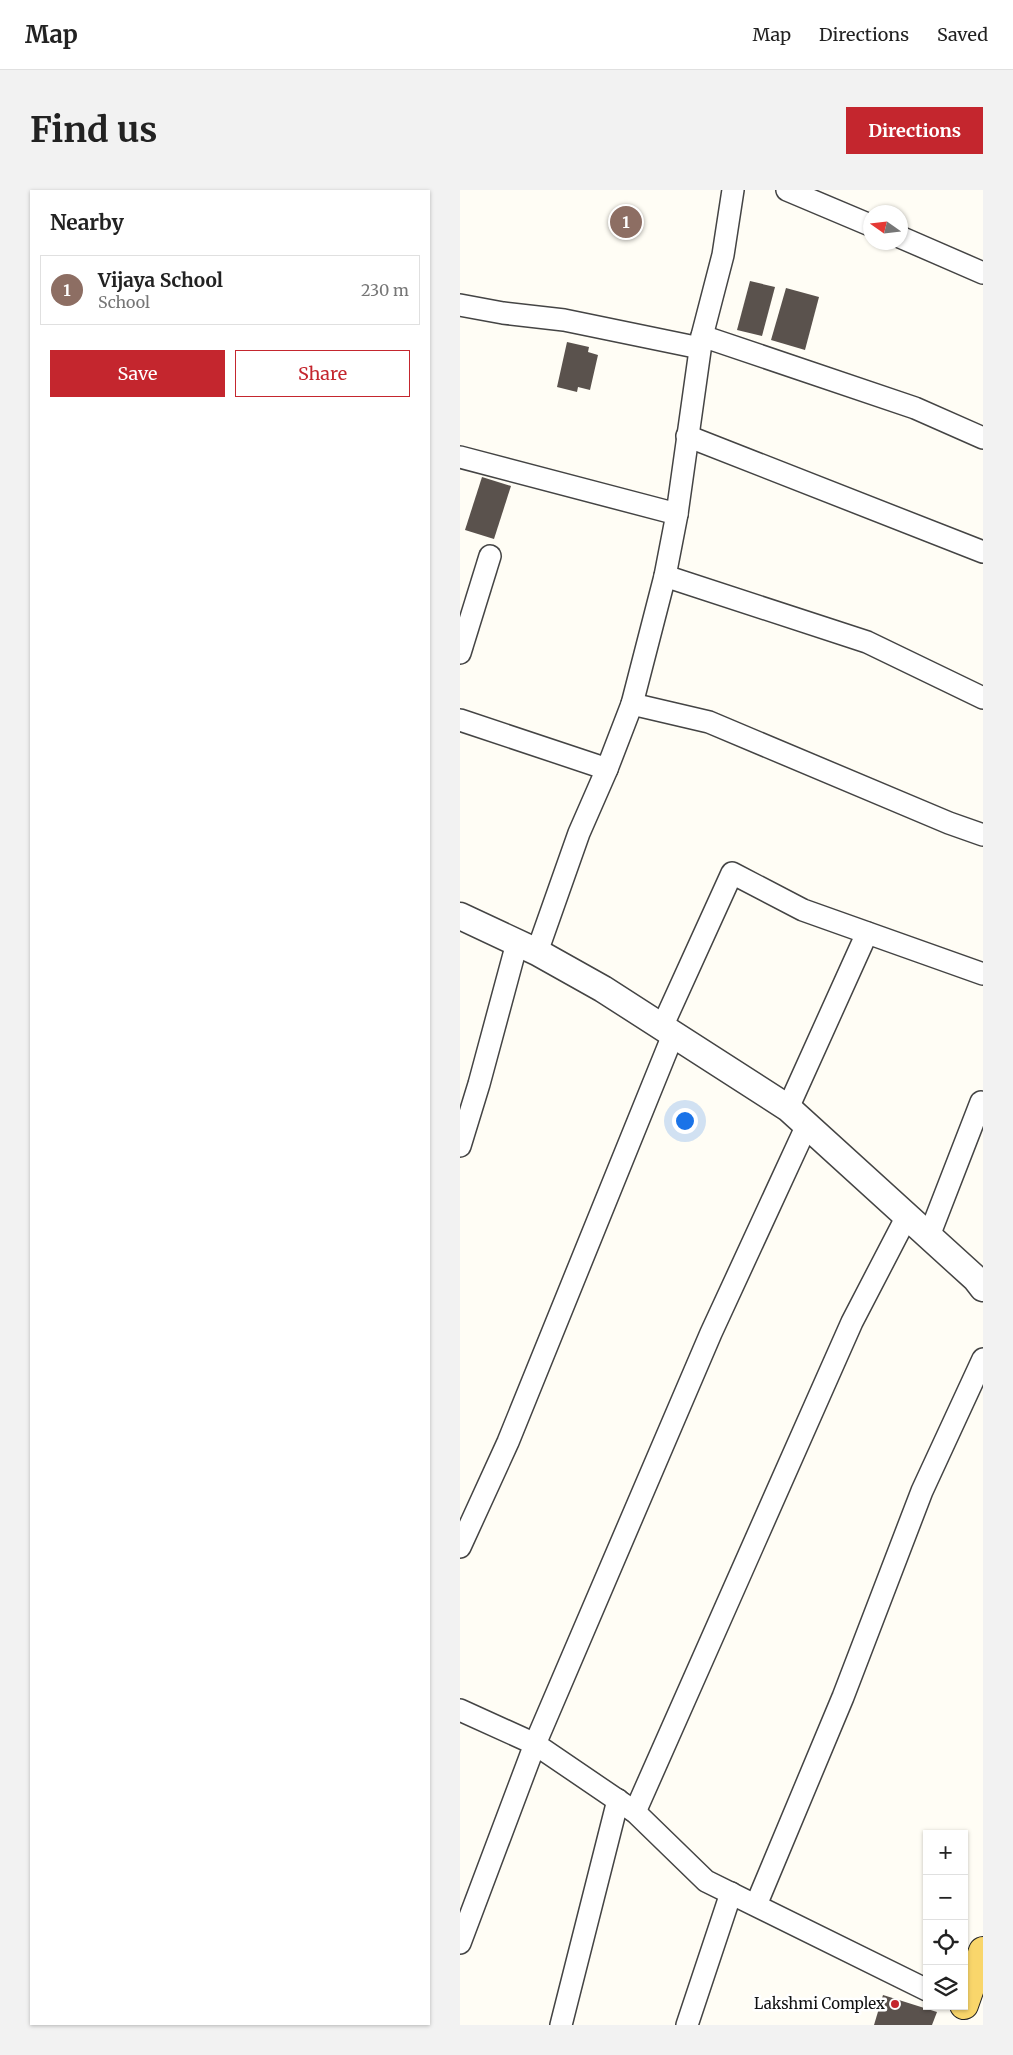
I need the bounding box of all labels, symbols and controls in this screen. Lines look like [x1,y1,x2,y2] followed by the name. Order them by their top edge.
[25,19,78,50] text: Map
[753,23,791,46] text: Map
[819,23,909,46] text: Directions
[937,23,988,46] text: Saved
[846,107,983,154] button: Directions
[30,108,157,152] text: Find us
[610,203,642,241] pin: 1
[863,205,908,250] north arrow
[50,209,124,236] text: Nearby
[98,268,223,292] text: Vijaya School
[63,280,71,300] text: 1
[361,280,409,300] text: 230 m
[98,292,150,312] text: School
[50,350,225,397] button: Save
[235,350,410,397] button: Share
[672,1108,698,1134] your location
[923,1830,968,2010] map controls
[923,1830,968,1875] button: +
[923,1875,968,1920] button: −
[923,1920,968,1965] button: locate
[923,1965,968,2010] button: layers
[754,1994,885,2013] place label: Lakshmi Complex
[889,1998,901,2010] marker: Lakshmi Complex

